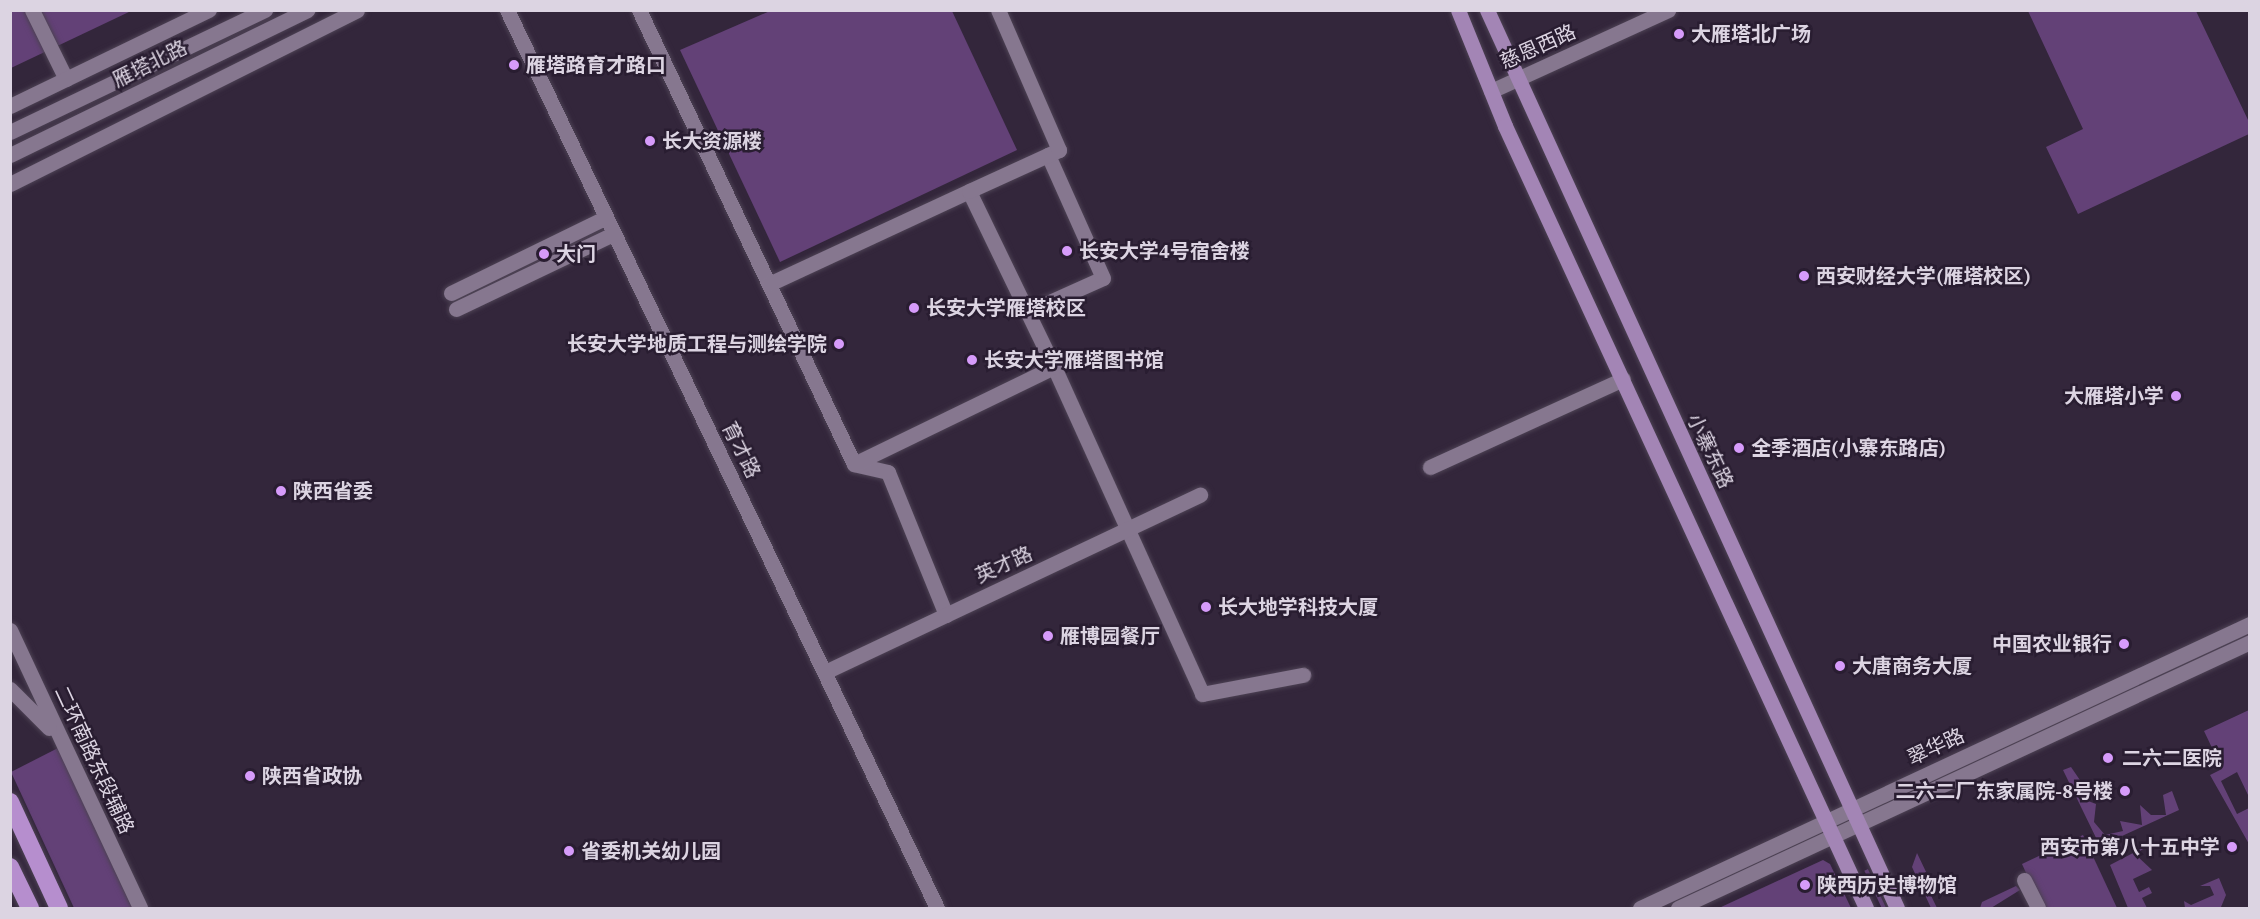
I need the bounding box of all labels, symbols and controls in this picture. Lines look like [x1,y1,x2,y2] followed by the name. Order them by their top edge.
[1497,20,1579,74] street label: 慈恩西路
[1691,22,1811,46] place label: 大雁塔北广场
[1672,27,1686,41] marker: 大雁塔北广场
[109,36,191,92] street label: 雁塔北路
[526,53,666,77] place label: 雁塔路育才路口
[507,58,521,72] marker: 雁塔路育才路口
[662,129,762,153] place label: 长大资源楼
[643,134,657,148] marker: 长大资源楼
[1079,239,1250,263] place label: 长安大学4号宿舍楼
[556,242,596,266] place label: 大门
[1060,244,1074,258] marker: 长安大学4号宿舍楼
[537,247,551,261] marker: 大门
[1816,264,2031,288] place label: 西安财经大学(雁塔校区)
[1797,269,1811,283] marker: 西安财经大学(雁塔校区)
[926,296,1086,320] place label: 长安大学雁塔校区
[907,301,921,315] marker: 长安大学雁塔校区
[567,332,827,356] place label: 长安大学地质工程与测绘学院
[832,337,846,351] marker: 长安大学地质工程与测绘学院
[984,348,1164,372] place label: 长安大学雁塔图书馆
[965,353,979,367] marker: 长安大学雁塔图书馆
[2064,384,2164,408] place label: 大雁塔小学
[2169,389,2183,403] marker: 大雁塔小学
[1682,410,1738,492] street label: 小寨东路
[717,418,765,482] street label: 育才路
[1751,436,1946,460] place label: 全季酒店(小寨东路店)
[1732,441,1746,455] marker: 全季酒店(小寨东路店)
[293,479,373,503] place label: 陕西省委
[274,484,288,498] marker: 陕西省委
[972,542,1036,588] street label: 英才路
[1218,595,1378,619] place label: 长大地学科技大厦
[1199,600,1213,614] marker: 长大地学科技大厦
[1060,624,1160,648] place label: 雁博园餐厅
[1041,629,1055,643] marker: 雁博园餐厅
[1992,632,2112,656] place label: 中国农业银行
[2117,637,2131,651] marker: 中国农业银行
[1852,654,1972,678] place label: 大唐商务大厦
[1833,659,1847,673] marker: 大唐商务大厦
[49,682,139,838] street label: 二环南路东段辅路
[1904,723,1968,771] street label: 翠华路
[2122,746,2222,770] place label: 二六二医院
[2099,749,2117,767] marker: 二六二医院
[262,764,362,788] place label: 陕西省政协
[243,769,257,783] marker: 陕西省政协
[1895,779,2113,803] place label: 二六二厂东家属院-8号楼
[2118,784,2132,798] marker: 二六二厂东家属院-8号楼
[2040,835,2220,859] place label: 西安市第八十五中学
[581,839,721,863] place label: 省委机关幼儿园
[2225,840,2239,854] marker: 西安市第八十五中学
[562,844,576,858] marker: 省委机关幼儿园
[1817,873,1957,897] place label: 陕西历史博物馆
[1798,878,1812,892] marker: 陕西历史博物馆

